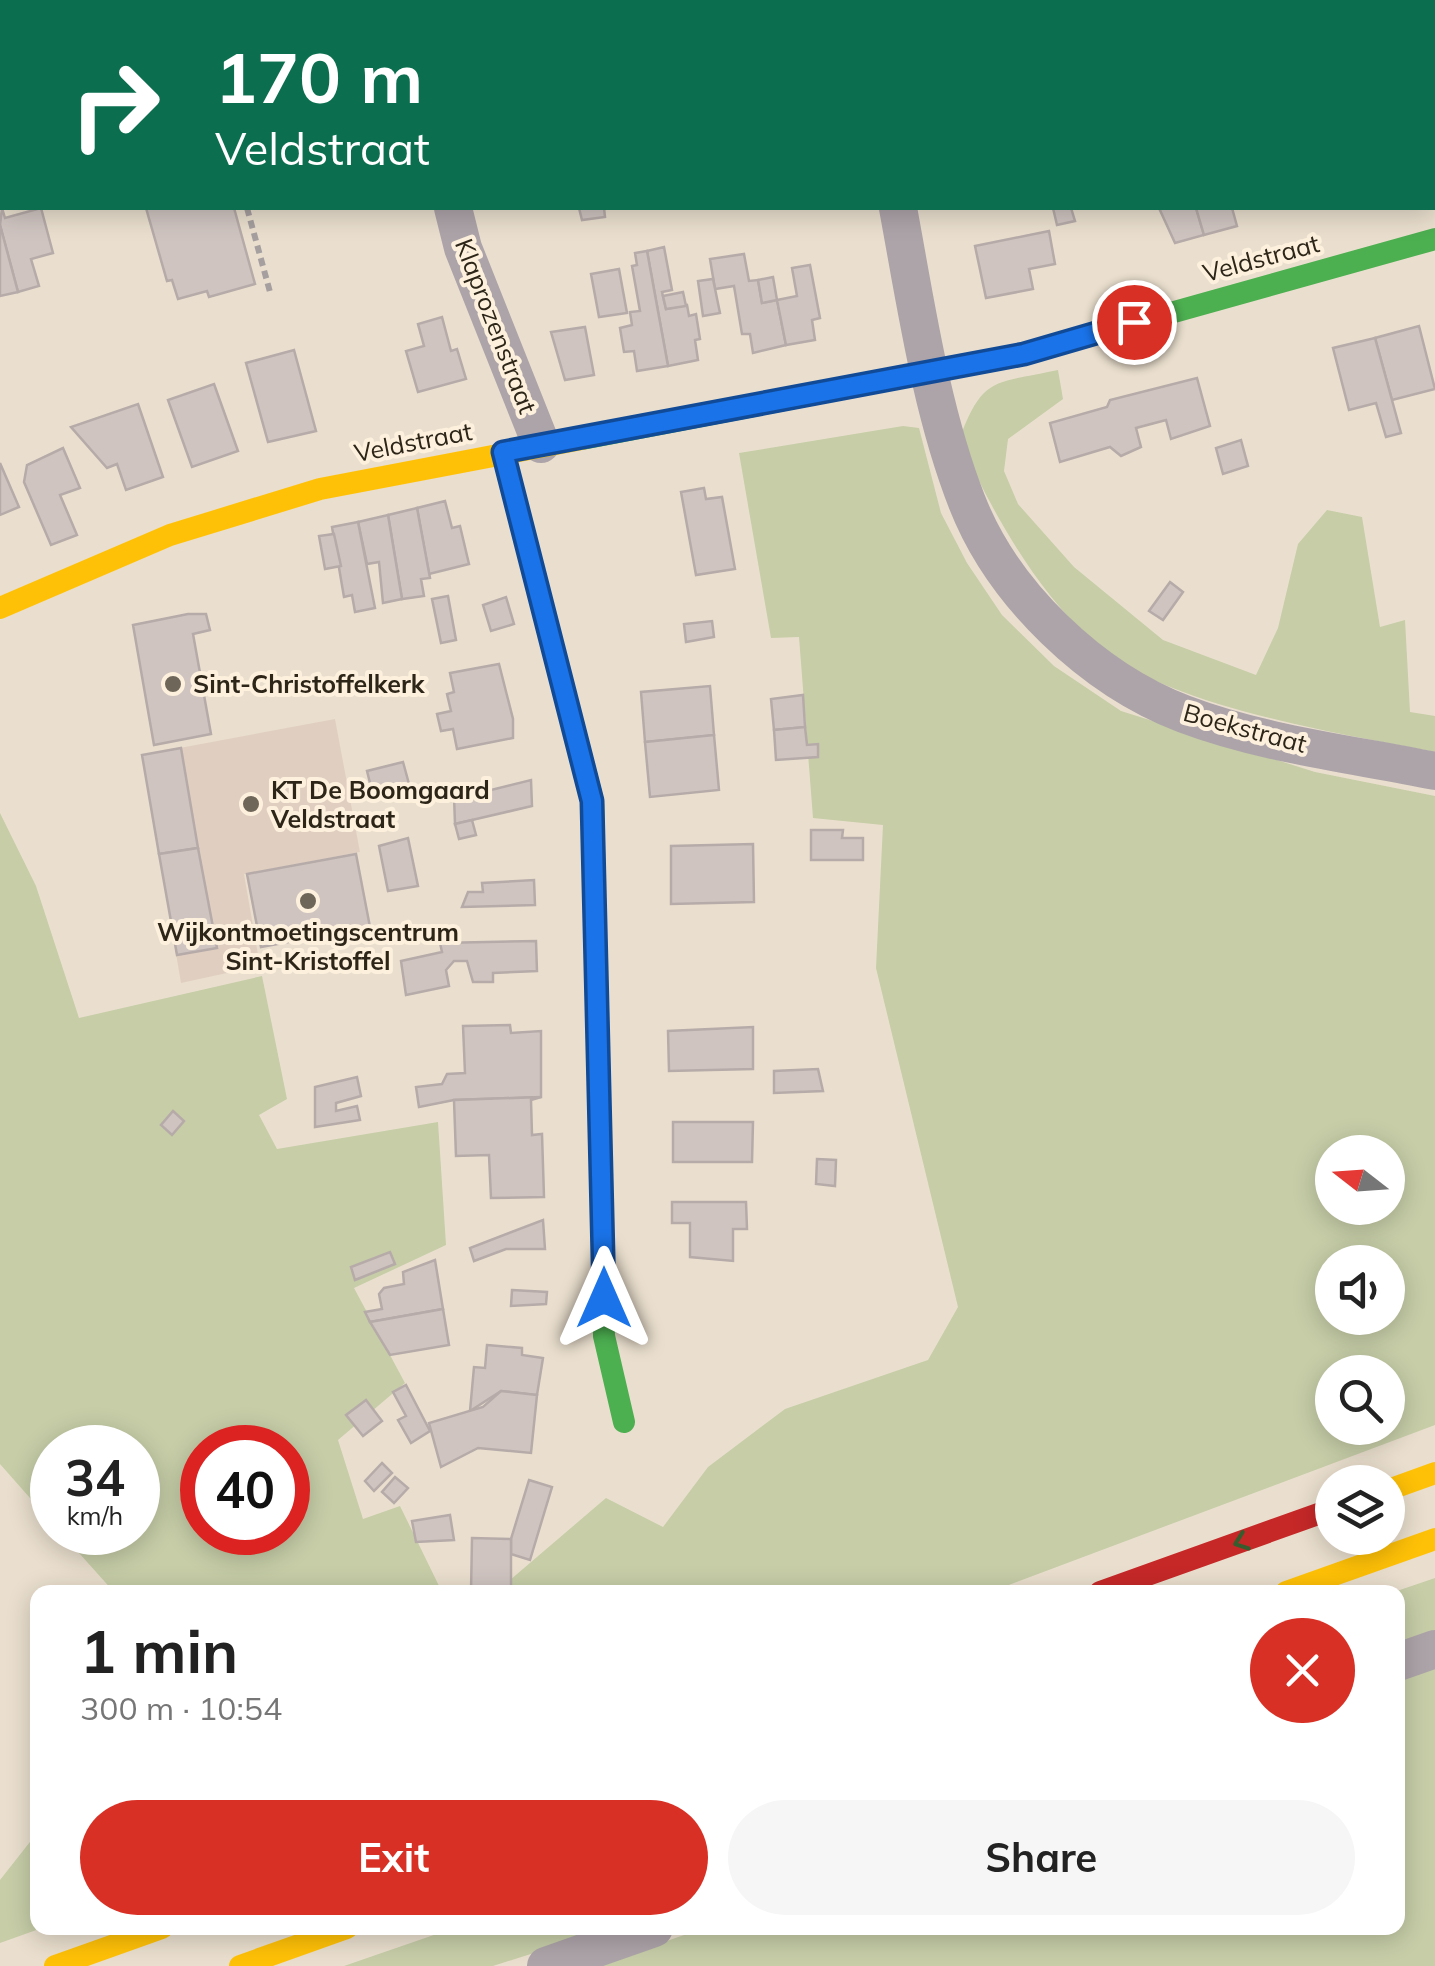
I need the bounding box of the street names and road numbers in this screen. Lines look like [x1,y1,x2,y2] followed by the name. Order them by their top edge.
[1199,227,1323,288] street label: Veldstraat
[449,234,544,418] street label: Klaprozenstraat
[351,415,475,468] street label: Veldstraat
[1180,696,1310,759] street label: Boekstraat

